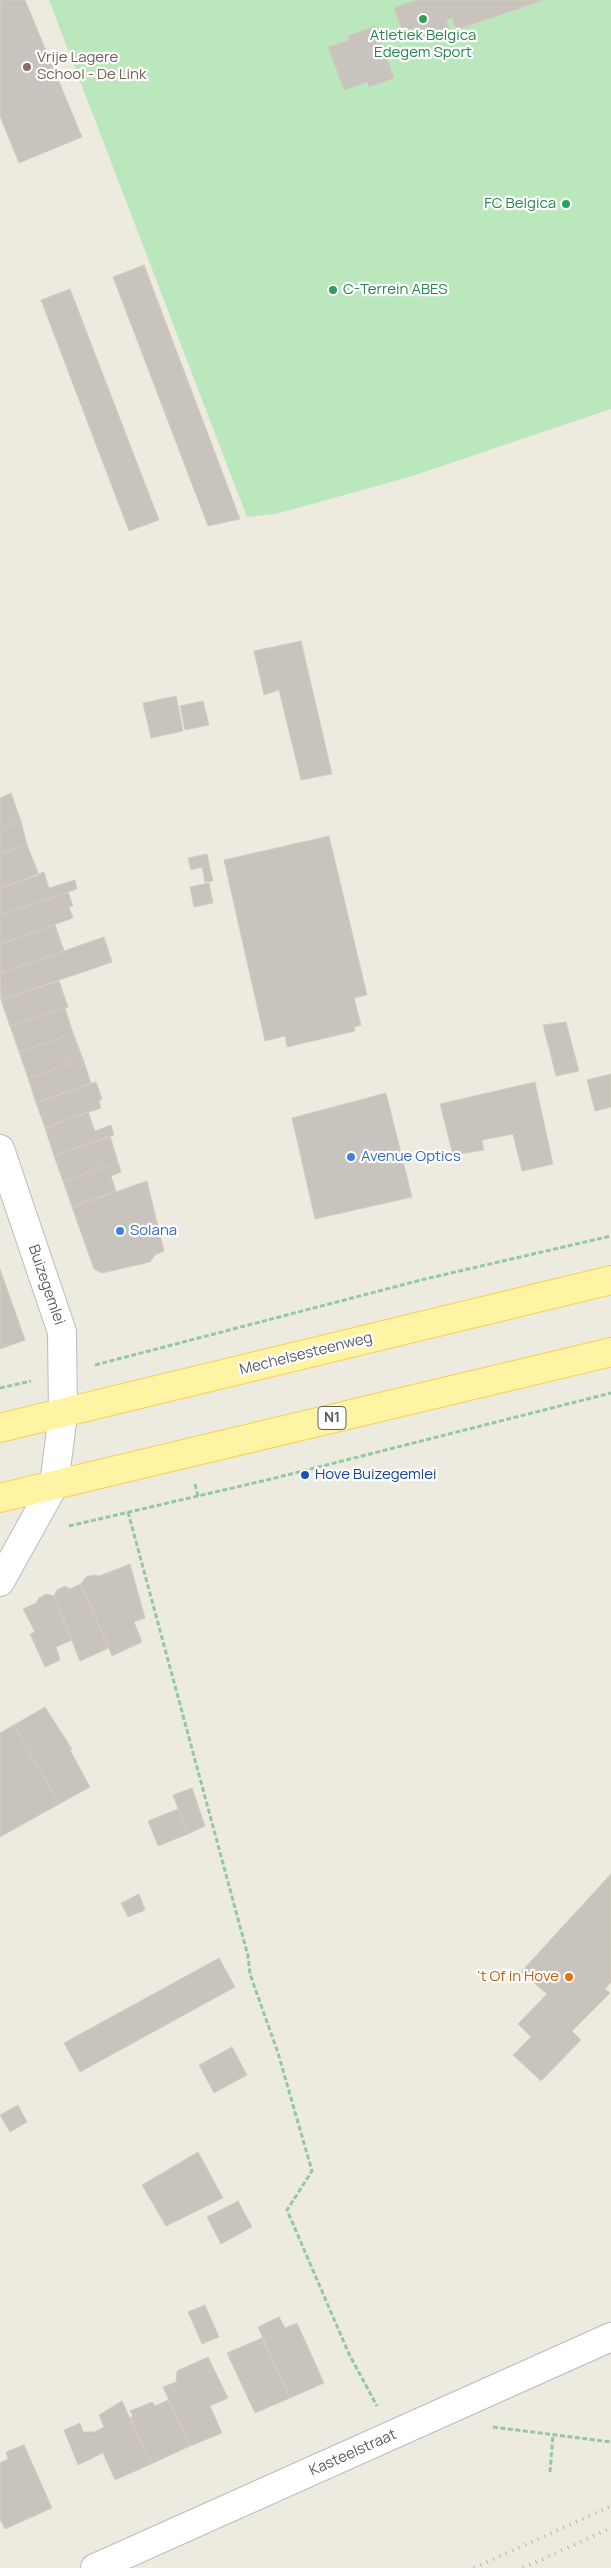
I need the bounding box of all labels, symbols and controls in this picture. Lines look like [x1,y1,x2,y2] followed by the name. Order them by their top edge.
[417,13,429,25] marker: Atletiek Belgica Edegem Sport
[370,27,476,62] place label: Atletiek Belgica Edegem Sport
[37,49,146,84] place label: Vrije Lagere School - De Link
[21,61,33,73] marker: Vrije Lagere School - De Link
[484,195,556,213] place label: FC Belgica
[560,198,572,210] marker: FC Belgica
[343,281,447,299] place label: C-Terrein ABES
[327,284,339,296] marker: C-Terrein ABES
[361,1148,461,1166] place label: Avenue Optics
[345,1151,357,1163] marker: Avenue Optics
[130,1222,177,1240] place label: Solana
[114,1225,126,1237] marker: Solana
[24,1243,68,1327] street label: Buizegemlei
[238,1329,374,1379] street label: Mechelsesteenweg
[318,1406,346,1430] road number: N1
[315,1466,437,1484] place label: Hove Buizegemlei
[299,1469,311,1481] marker: Hove Buizegemlei
[477,1968,559,1986] place label: 't Of in Hove
[563,1971,575,1983] marker: 't Of in Hove
[307,2426,399,2480] street label: Kasteelstraat

